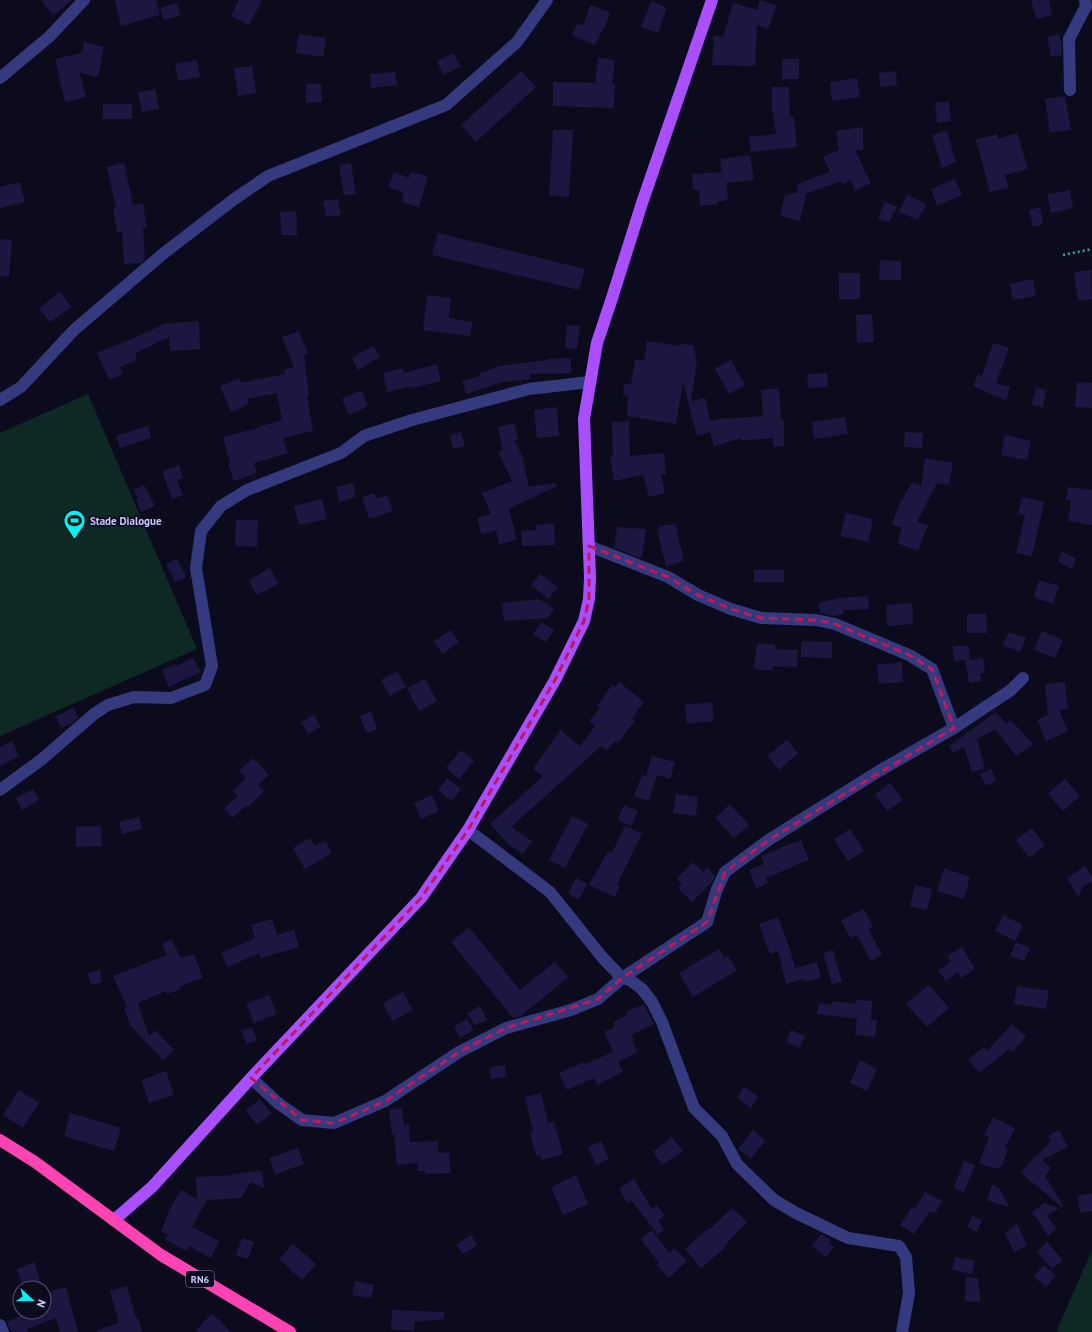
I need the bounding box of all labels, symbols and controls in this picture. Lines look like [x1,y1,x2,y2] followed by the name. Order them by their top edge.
[62,508,88,541] sports icon: Stade Dialogue
[90,514,162,528] place label: Stade Dialogue
[186,1271,214,1287] road number: RN6
[12,1280,52,1320] north arrow
[34,1298,49,1309] text: N

